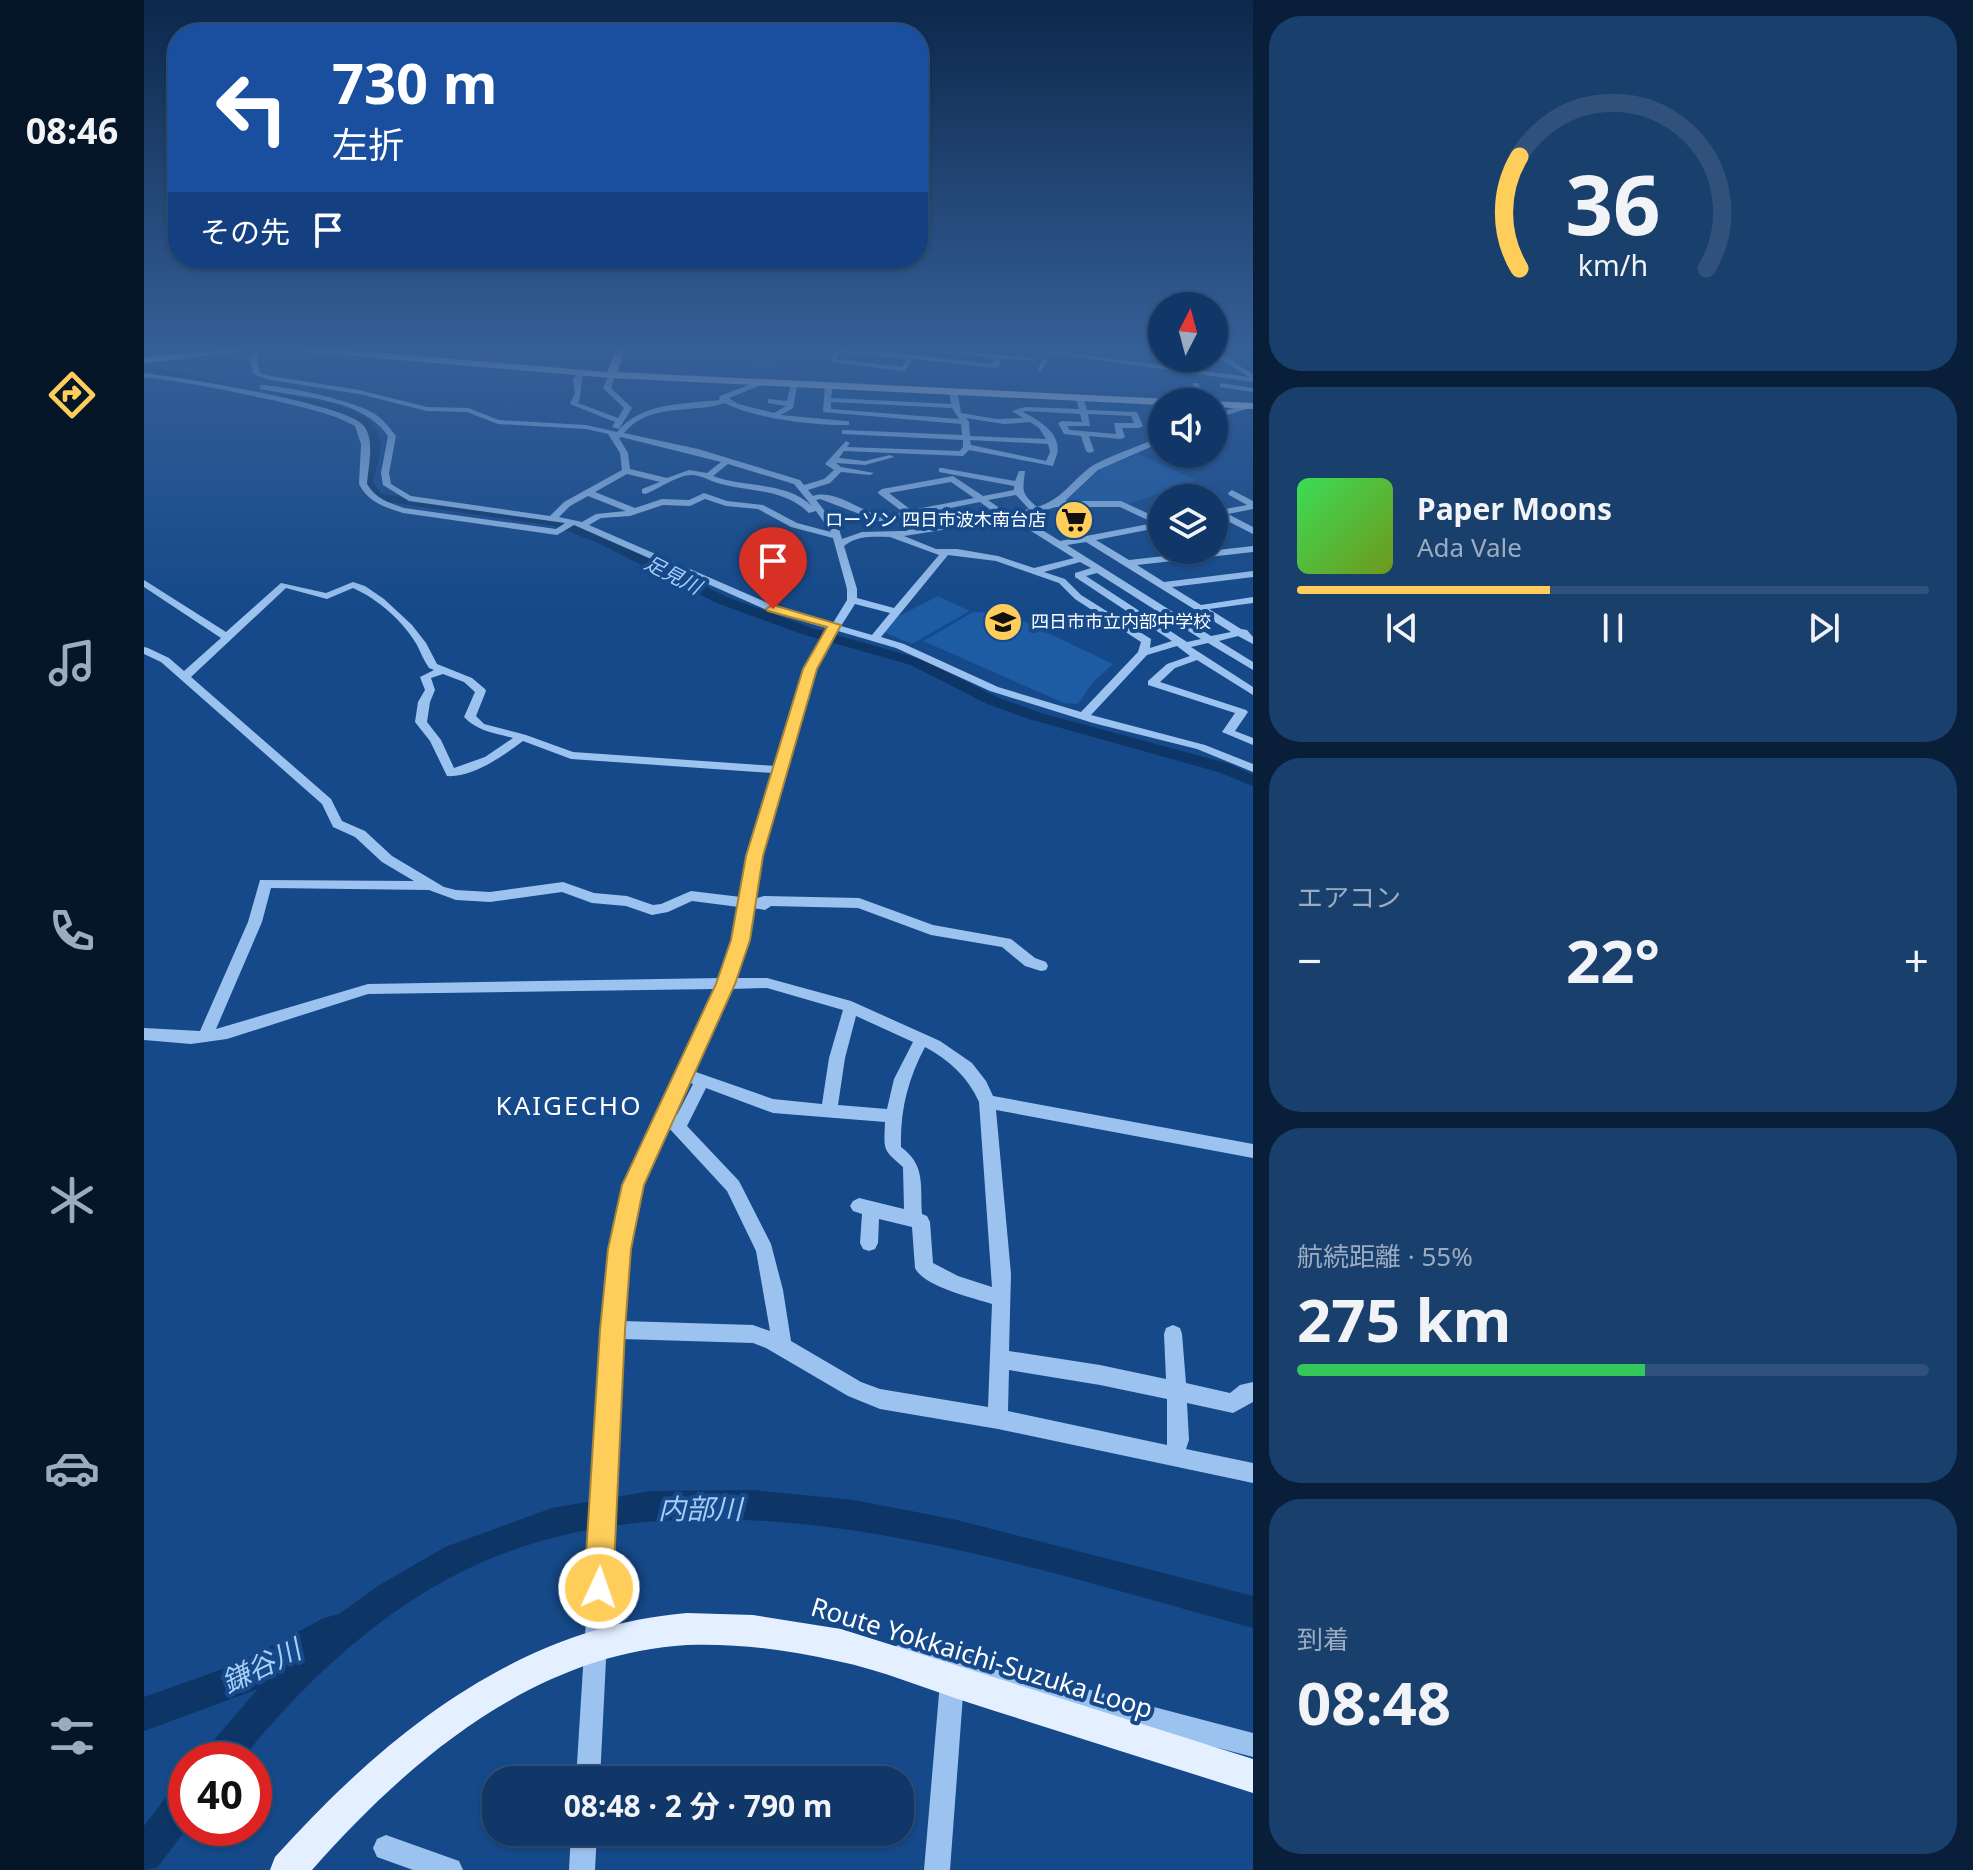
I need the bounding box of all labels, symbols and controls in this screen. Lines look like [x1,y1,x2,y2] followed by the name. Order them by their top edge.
[332,44,497,120] text: 730 m
[200,56,304,160] icon: left
[26,106,118,155] text: 08:46
[332,120,404,169] text: 左折
[1565,146,1661,259] text: 36
[306,208,350,252] icon: arrive
[200,211,290,252] text: その先
[1578,246,1648,285] text: km/h
[1148,292,1228,372] north arrow
[1148,292,1228,564] map controls
[44,367,100,423] icon: directions
[1148,388,1228,468] button: sound
[1148,484,1228,564] button: layers
[1417,488,1612,529] text: Paper Moons
[1053,499,1095,541] supermarket icon: ローソン 四日市波木南台店
[825,507,1046,531] place label: ローソン 四日市波木南台店
[739,527,807,609] pin
[1417,529,1522,565] text: Ada Vale
[751,539,795,583] icon: arrive
[640,549,708,601] water label: 足見川
[982,601,1024,643] school or university icon: 四日市市立内部中学校
[1380,606,1424,650] icon: previous
[1591,606,1635,650] icon: pause
[1802,606,1846,650] icon: next
[1031,609,1211,633] place label: 四日市市立内部中学校
[44,635,100,691] icon: music
[1297,879,1401,915] text: エアコン
[44,903,100,959] icon: phone
[1566,919,1660,1001] text: 22°
[1297,930,1322,990] text: −
[1904,930,1929,990] text: +
[496,1087,642,1123] district label: KAIGECHO
[44,1172,100,1228] icon: climate
[1297,1238,1473,1274] text: 航続距離 · 55%
[1297,1278,1511,1360] text: 275 km
[44,1440,100,1496] icon: car
[658,1489,745,1527] water label: 内部川
[557,1546,641,1630] position arrow
[807,1588,1158,1726] street label: Route Yokkaichi-Suzuka Loop
[1297,1621,1349,1657] text: 到着
[214,1628,309,1701] water label: 鎌谷川
[1297,1661,1451,1743] text: 08:48
[44,1708,100,1764] icon: filters
[168,1742,272,1846] speed limit sign: 40
[564,1785,832,1826] text: 08:48 · 2 分 · 790 m

